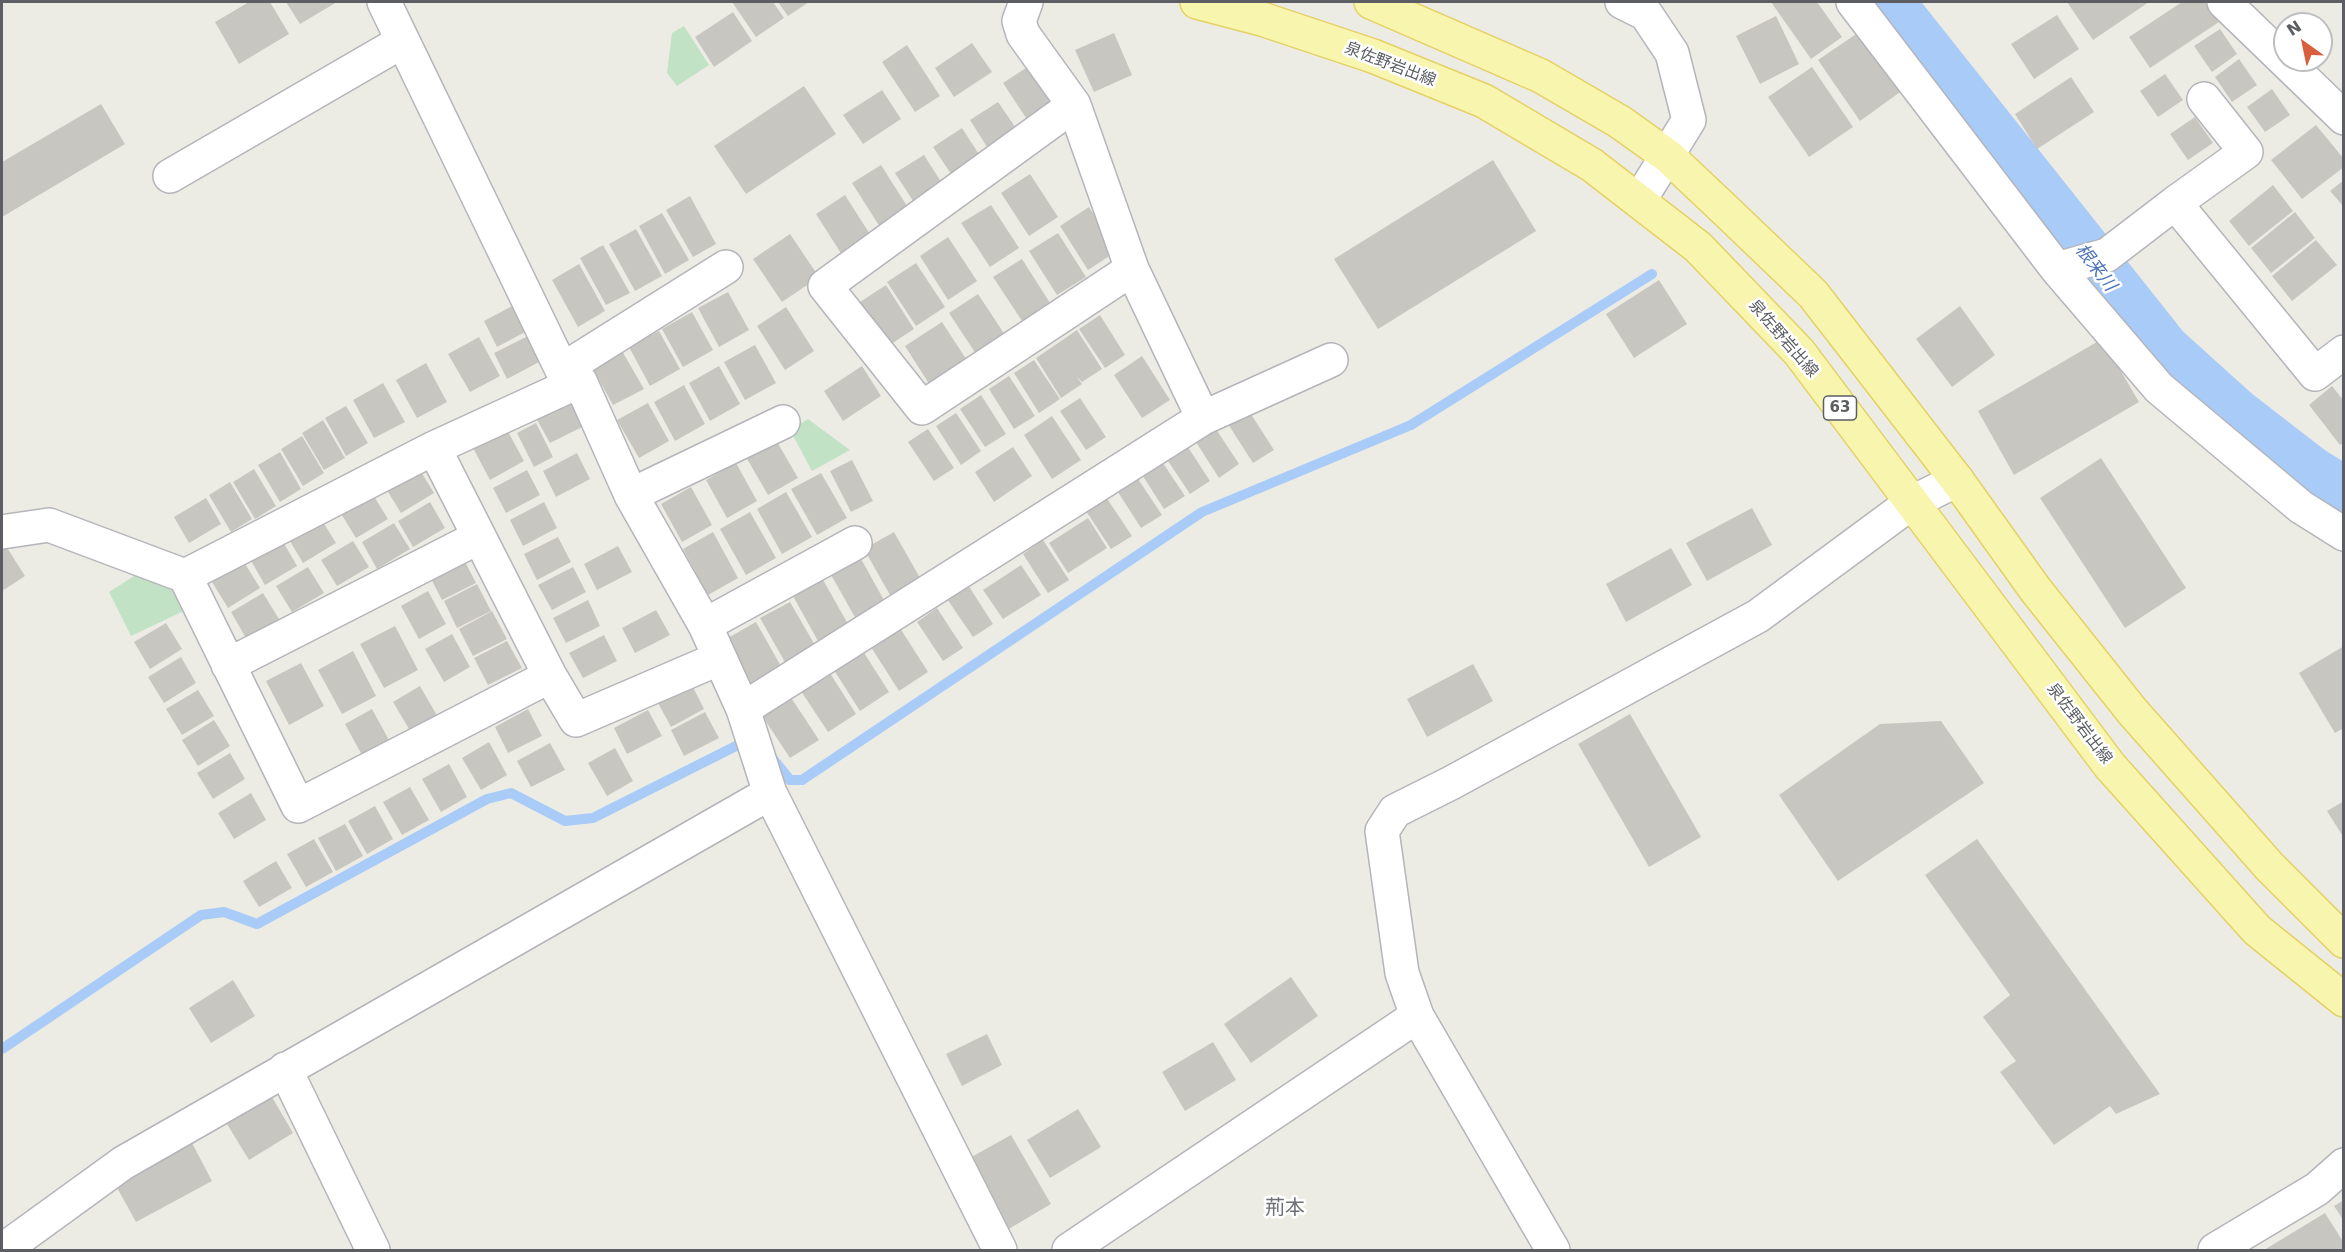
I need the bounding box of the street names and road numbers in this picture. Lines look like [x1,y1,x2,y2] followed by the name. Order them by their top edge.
[1342,39,1438,91] street label: 泉佐野岩出線
[1744,296,1822,382] street label: 泉佐野岩出線
[1824,396,1856,420] road number: 63
[2042,680,2116,768] street label: 泉佐野岩出線

